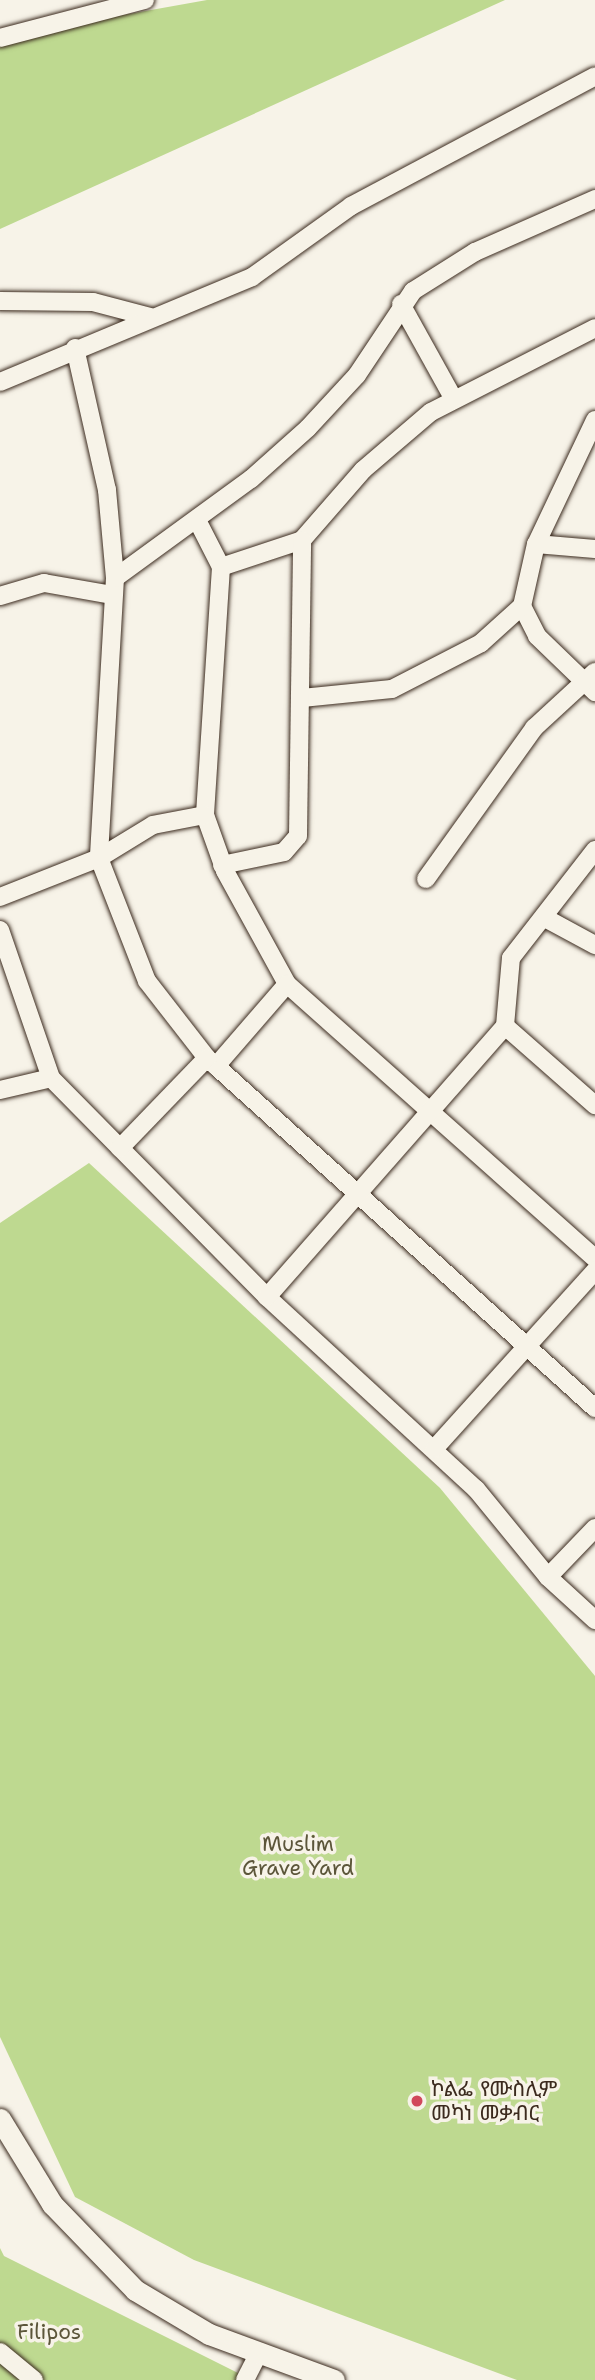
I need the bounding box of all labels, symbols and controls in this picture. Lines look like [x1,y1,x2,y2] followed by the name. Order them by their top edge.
[242,1831,354,1881] park label: Muslim Grave Yard
[431,2076,557,2126] place label: ኮልፌ የሙስሊም መካነ መቃብር
[409,2093,425,2109] marker: ኮልፌ የሙስሊም መካነ መቃብር
[17,2319,81,2345] park label: Filipos

